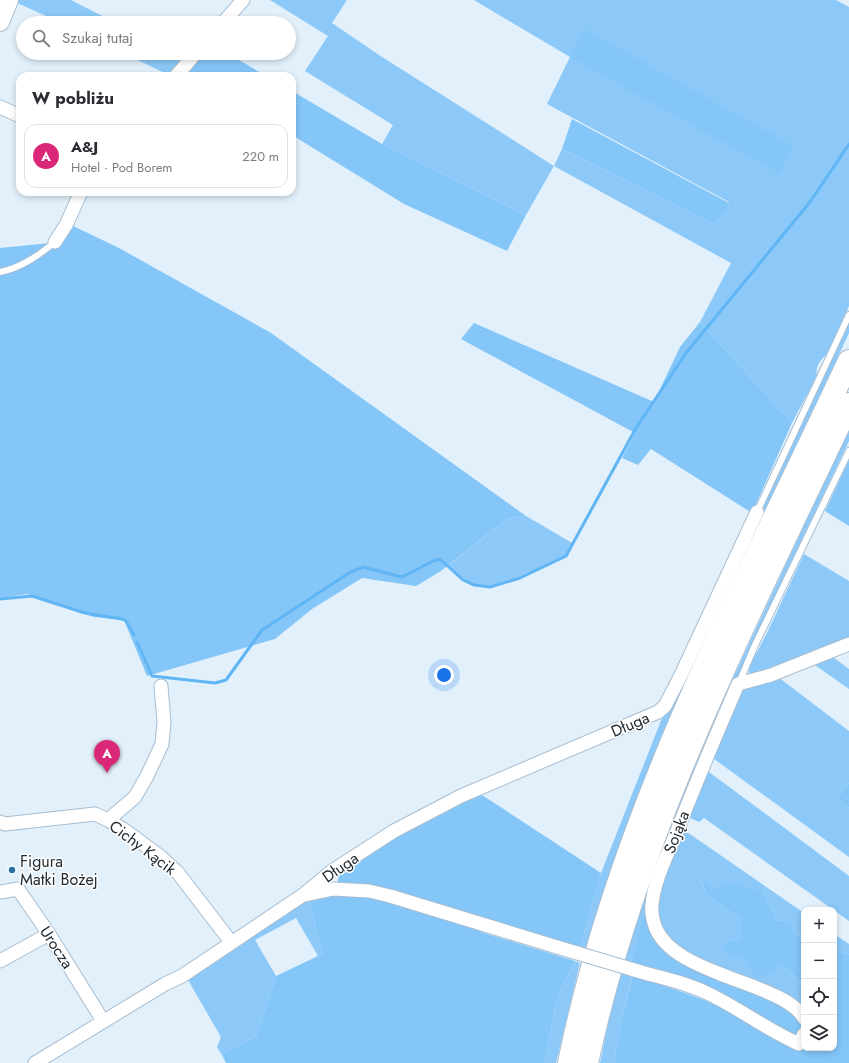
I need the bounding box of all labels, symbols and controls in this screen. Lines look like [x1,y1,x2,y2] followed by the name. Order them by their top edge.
[16,16,296,60] search box
[30,27,52,49] icon: search
[62,27,133,49] text: Szukaj tutaj
[32,86,114,110] text: W pobliżu
[71,136,98,158] text: A&J
[41,147,51,166] text: A
[242,147,279,166] text: 220 m
[71,158,173,177] text: Hotel · Pod Borem
[434,665,454,685] your location
[607,706,653,743] street label: Długa
[94,740,120,773] pin: A
[658,808,695,857] street label: Sojąka
[104,815,182,881] street label: Cichy Kącik
[317,847,363,888] street label: Długa
[20,850,98,891] place label: Figura Matki Bożej
[7,865,17,875] marker: Figura Matki Bożej
[801,907,837,1051] map controls
[801,907,837,943] button: +
[34,921,79,973] street label: Urocza
[801,943,837,979] button: −
[801,979,837,1015] button: locate
[801,1015,837,1051] button: layers

